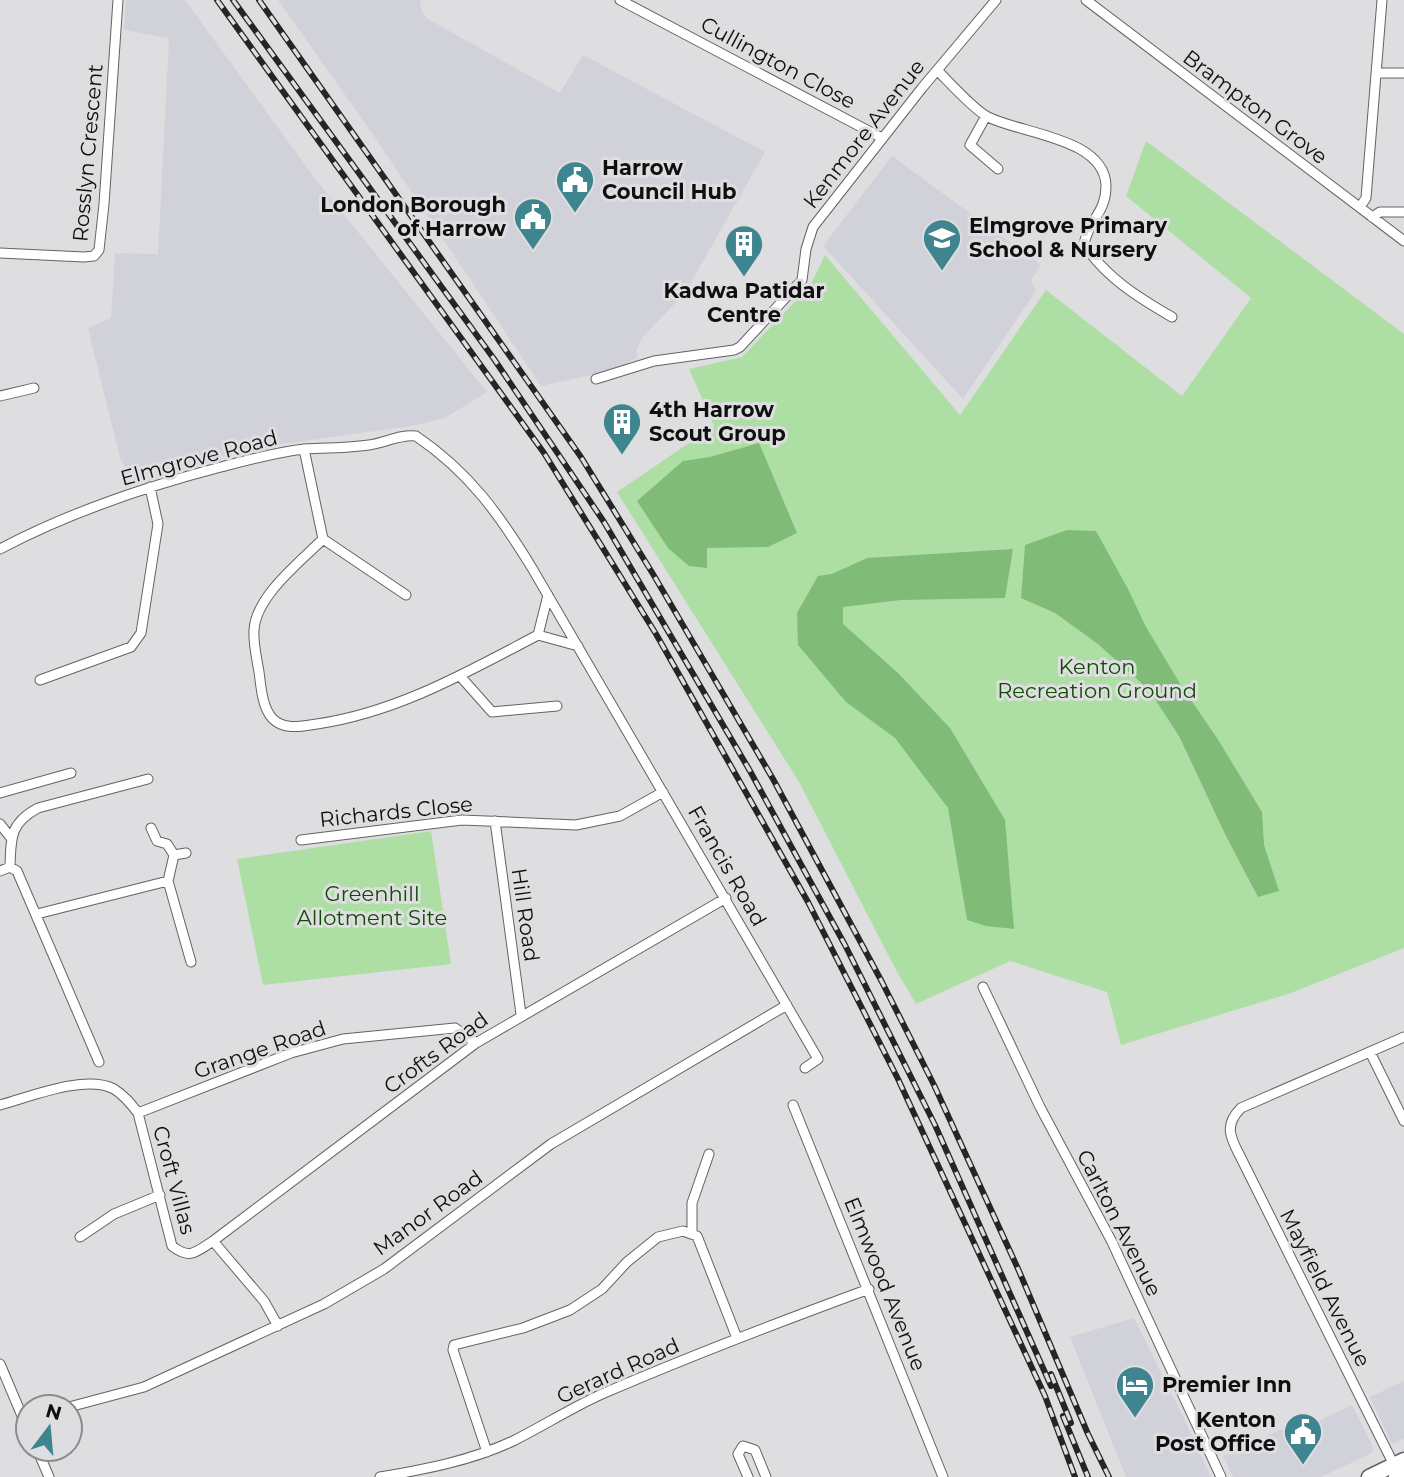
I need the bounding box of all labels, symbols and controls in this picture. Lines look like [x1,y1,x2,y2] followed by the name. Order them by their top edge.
[697,11,860,114] street label: Cullington Close
[1178,44,1332,169] street label: Brampton Grove
[798,54,930,213] street label: Kenmore Avenue
[67,63,108,243] street label: Rosslyn Crescent
[602,155,736,204] place label: Harrow Council Hub
[554,159,596,214] public building icon: Harrow Council Hub
[320,192,506,241] place label: London Borough of Harrow
[512,196,554,251] public building icon: London Borough of Harrow
[969,213,1167,262] place label: Elmgrove Primary School & Nursery
[921,217,963,272] school or university icon: Elmgrove Primary School & Nursery
[723,223,765,278] building icon: Kadwa Patidar Centre
[664,278,825,327] place label: Kadwa Patidar Centre
[649,397,786,446] place label: 4th Harrow Scout Group
[601,401,643,456] building icon: 4th Harrow Scout Group
[118,425,280,490] street label: Elmgrove Road
[997,654,1197,703] park label: Kenton Recreation Ground
[318,791,474,832] street label: Richards Close
[683,801,772,931] street label: Francis Road
[507,866,544,963] street label: Hill Road
[297,881,447,930] park label: Greenhill Allotment Site
[379,1006,493,1099] street label: Crofts Road
[191,1015,329,1084] street label: Grange Road
[148,1123,201,1237] street label: Croft Villas
[1072,1145,1167,1300] street label: Carlton Avenue
[368,1165,487,1261] street label: Manor Road
[839,1193,932,1374] street label: Elmwood Avenue
[1275,1205,1376,1371] street label: Mayfield Avenue
[553,1332,683,1409] street label: Gerard Road
[1114,1364,1156,1419] hotel icon: Premier Inn
[1162,1372,1292,1397] place label: Premier Inn
[14,1393,84,1463] north arrow
[43,1399,64,1425] text: N
[1155,1407,1276,1456] place label: Kenton Post Office
[1282,1411,1324,1466] public building icon: Kenton Post Office

